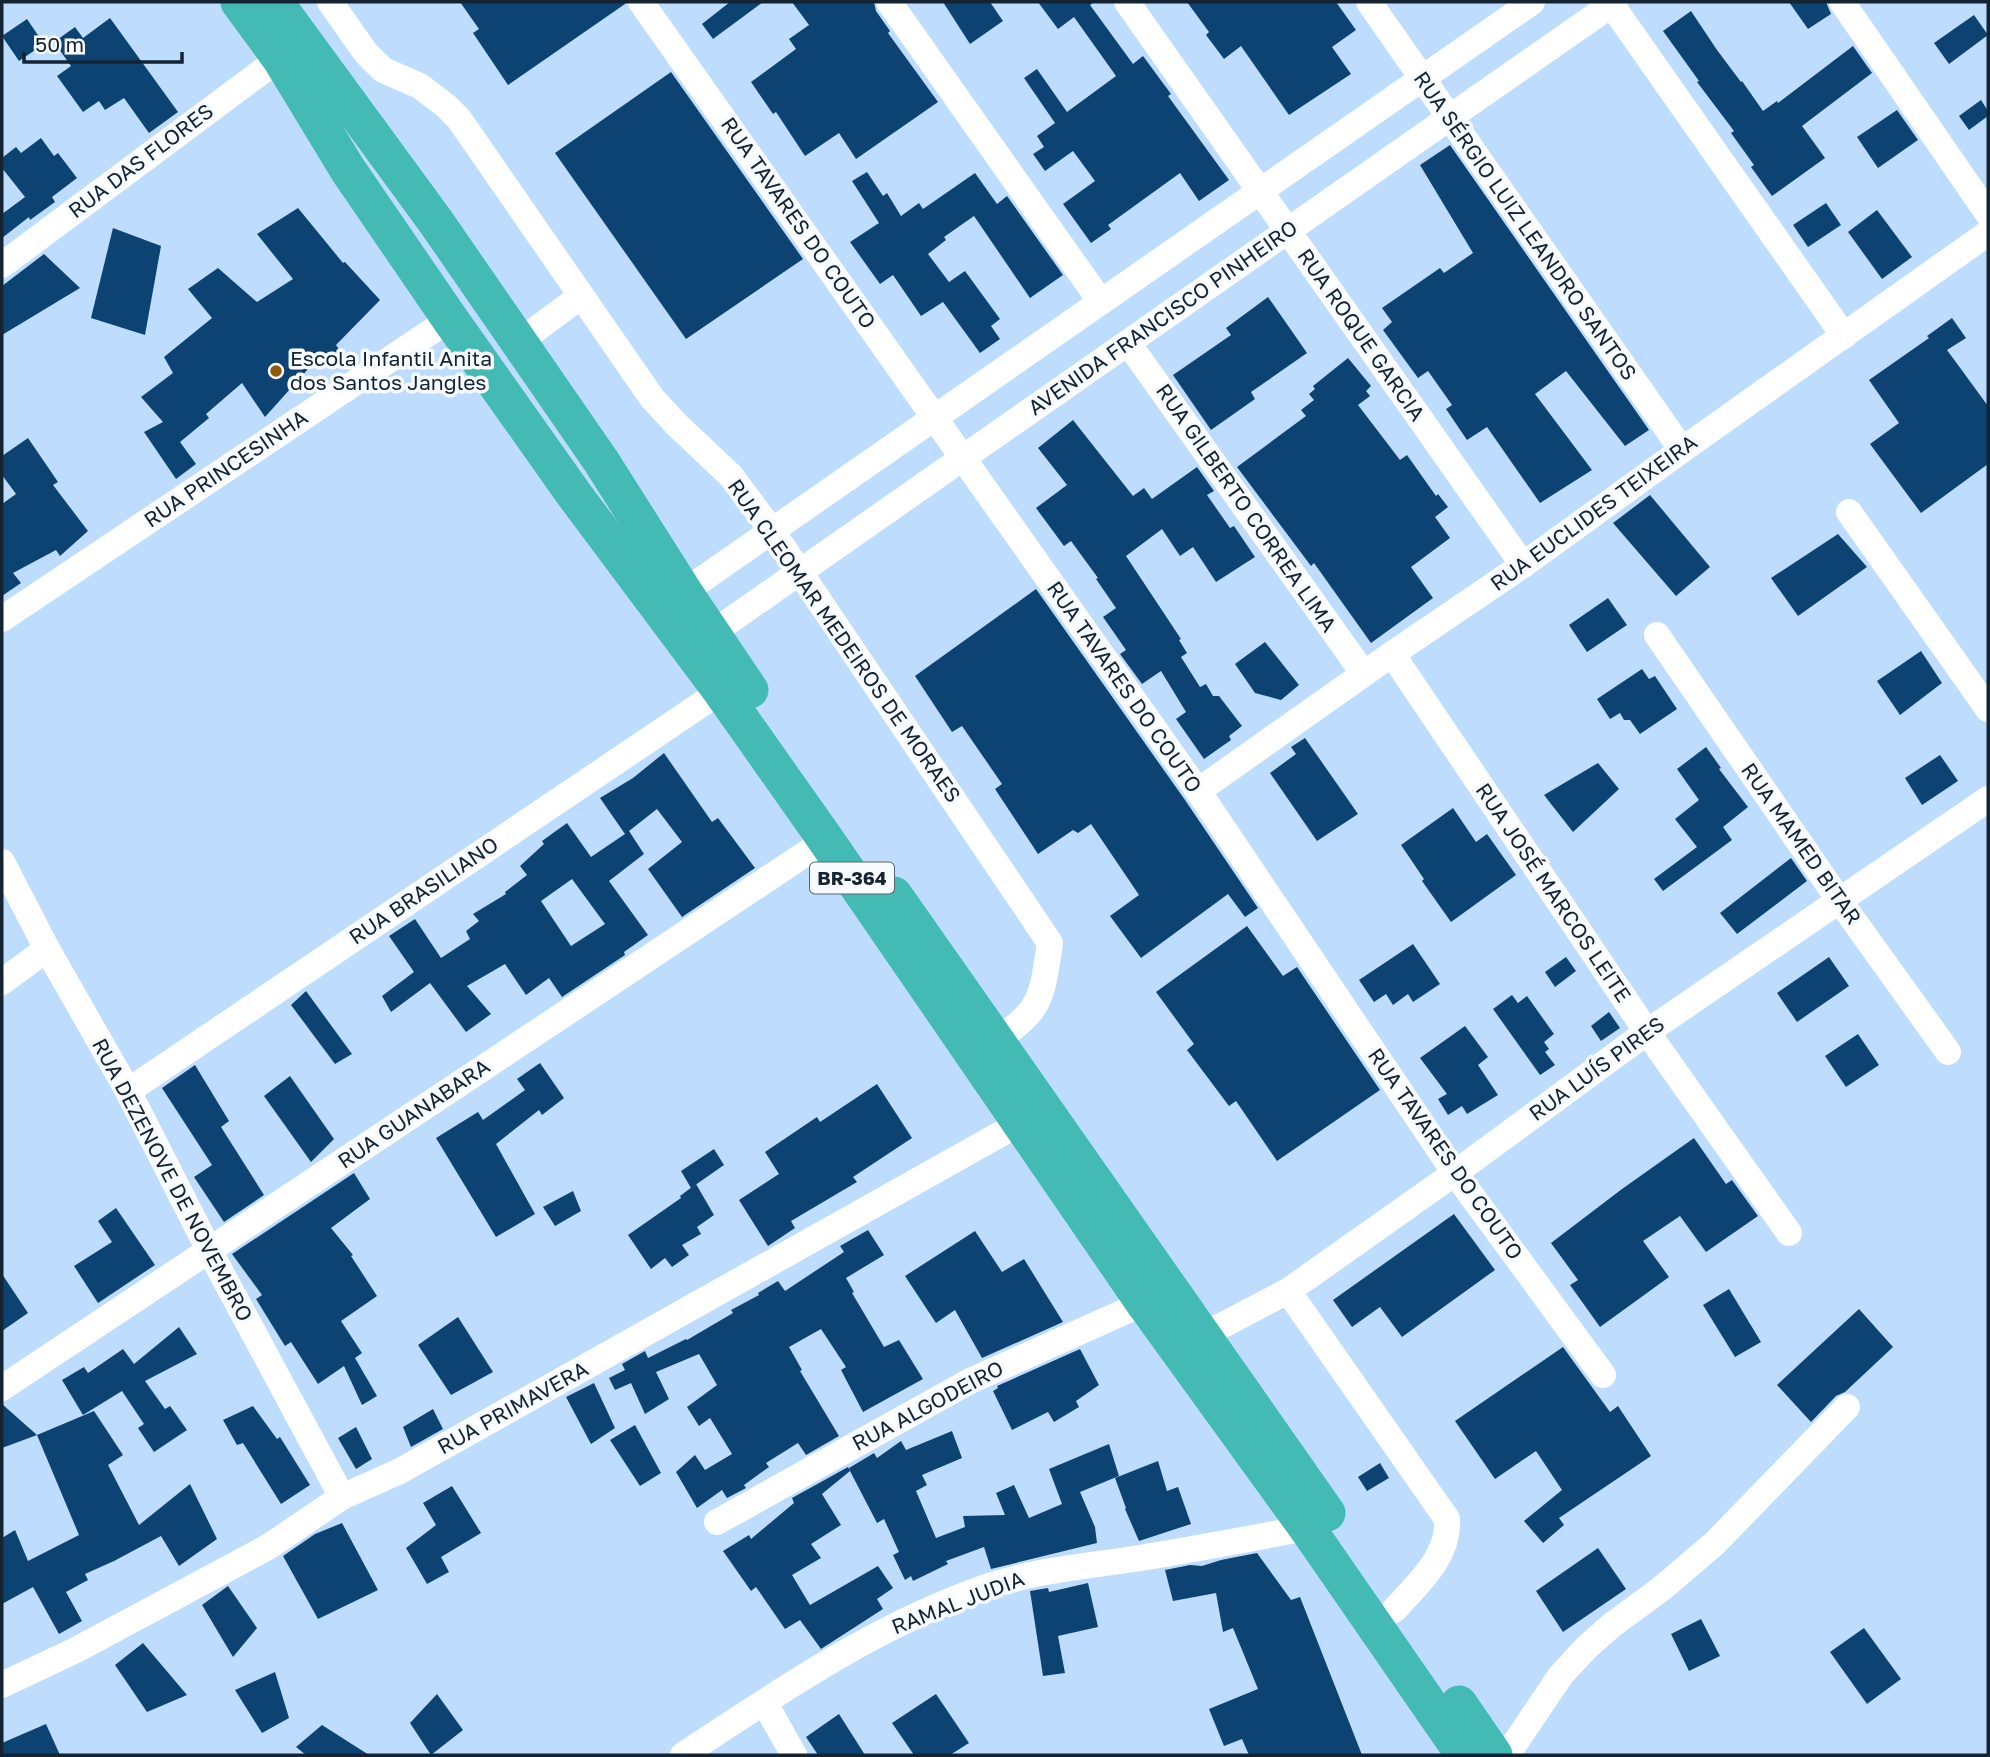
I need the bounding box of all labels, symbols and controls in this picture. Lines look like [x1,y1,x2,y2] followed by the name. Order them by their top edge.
[24,21,182,65] scale bar
[35,31,84,57] text: 50 m
[1409,66,1643,385] street label: RUA SÉRGIO LUIZ LEANDRO SANTOS
[63,97,218,223] street label: RUA DAS FLORES
[716,112,882,333] street label: RUA TAVARES DO COUTO
[1023,214,1302,420] street label: AVENIDA FRANCISCO PINHEIRO
[1293,243,1431,426] street label: RUA ROQUE GARCIA
[290,345,492,395] place label: Escola Infantil Anita dos Santos Jangles
[268,363,284,379] marker: Escola Infantil Anita dos Santos Jangles
[1151,378,1343,637] street label: RUA GILBERTO CORREA LIMA
[139,404,312,533] street label: RUA PRINCESINHA
[1485,428,1702,596] street label: RUA EUCLIDES TEIXEIRA
[723,474,967,807] street label: RUA CLEOMAR MEDEIROS DE MORAES
[1042,576,1208,797] street label: RUA TAVARES DO COUTO
[1736,758,1867,929] street label: RUA MAMED BITAR
[1471,778,1637,1007] street label: RUA JOSÉ MARCOS LEITE
[344,831,503,950] street label: RUA BRASILIANO
[810,862,894,894] road number: BR-364
[1524,1010,1669,1126] street label: RUA LUÍS PIRES
[87,1034,259,1326] street label: RUA DEZENOVE DE NOVEMBRO
[1363,1043,1529,1264] street label: RUA TAVARES DO COUTO
[332,1053,494,1174] street label: RUA GUANABARA
[847,1354,1008,1456] street label: RUA ALGODEIRO
[433,1355,592,1459] street label: RUA PRIMAVERA
[888,1565,1028,1639] street label: RAMAL JUDIA

